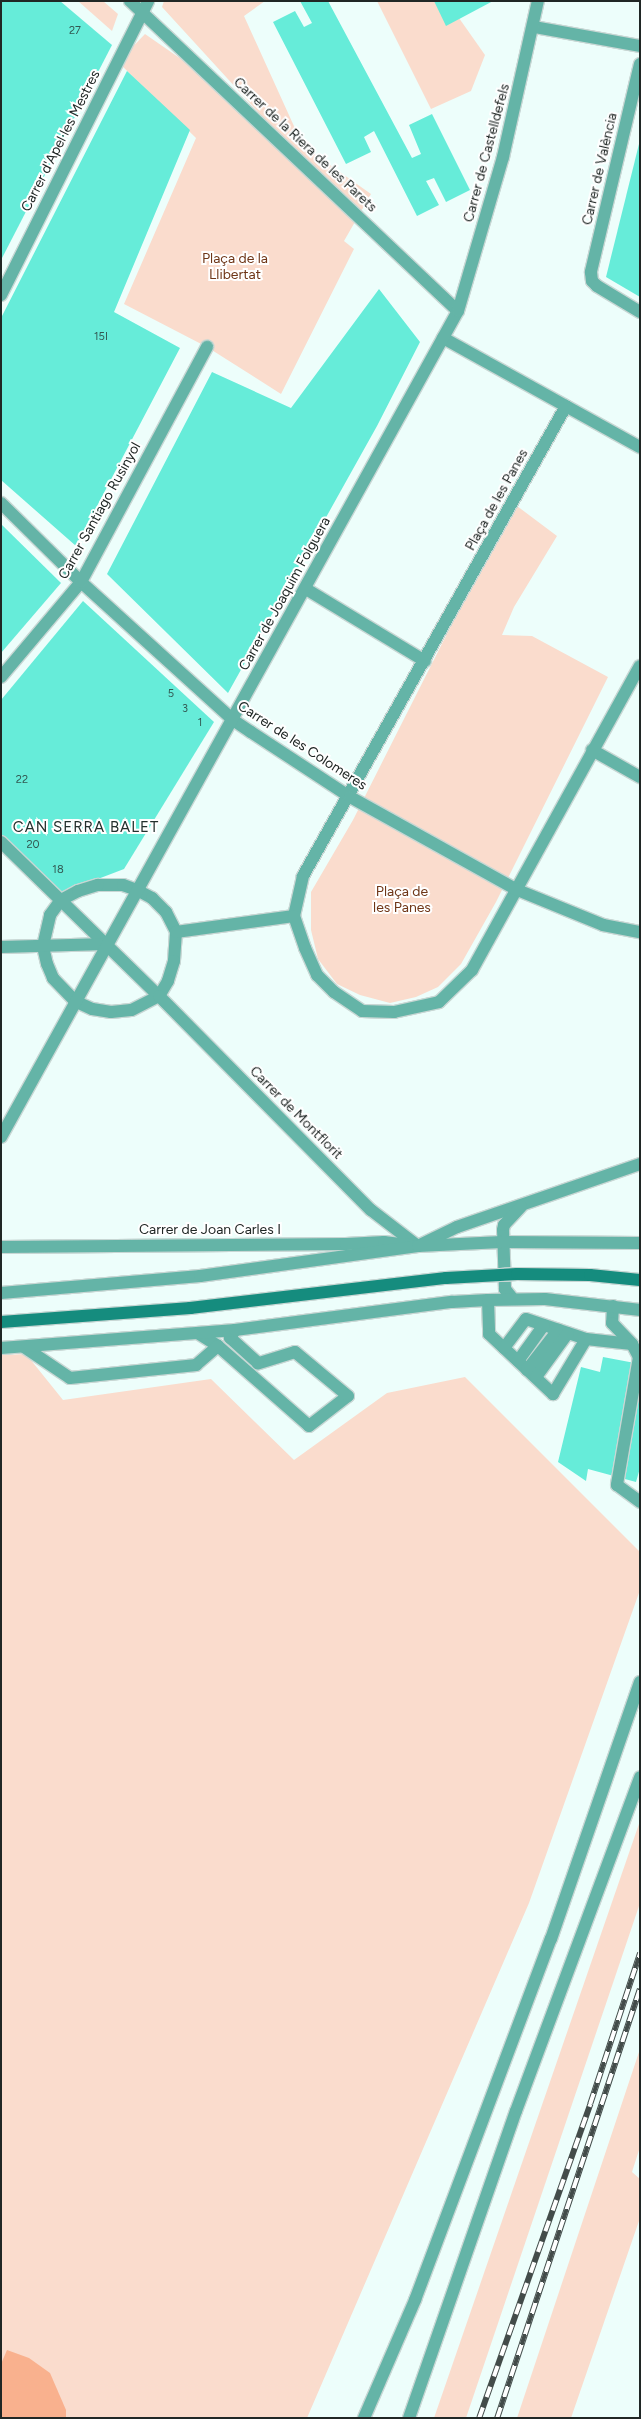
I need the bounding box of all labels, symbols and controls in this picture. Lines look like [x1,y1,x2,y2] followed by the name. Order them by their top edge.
[69,24,81,38] house number: 27
[18,67,104,215] street label: Carrer d'Apel·les Mestres
[230,74,380,216] street label: Carrer de la Riera de les Parets
[460,82,514,224] street label: Carrer de Castelldefels
[579,111,621,227] street label: Carrer de València
[202,251,268,284] park label: Plaça de la Llibertat
[94,330,108,344] house number: 15I
[55,440,145,582] street label: Carrer Santiago Rusinyol
[462,446,532,554] street label: Plaça de les Panes
[236,514,334,674] street label: Carrer de Joaquim Folguera
[168,687,174,701] house number: 5
[234,698,370,794] street label: Carrer de les Colomeres
[182,702,188,716] house number: 3
[198,716,202,730] house number: 1
[16,773,28,787] house number: 22
[11,819,161,837] district label: CAN SERRA BALET
[26,838,40,852] house number: 20
[52,863,64,877] house number: 18
[373,884,431,916] park label: Plaça de les Panes
[246,1063,346,1163] street label: Carrer de Montflorit
[139,1222,281,1238] street label: Carrer de Joan Carles I

